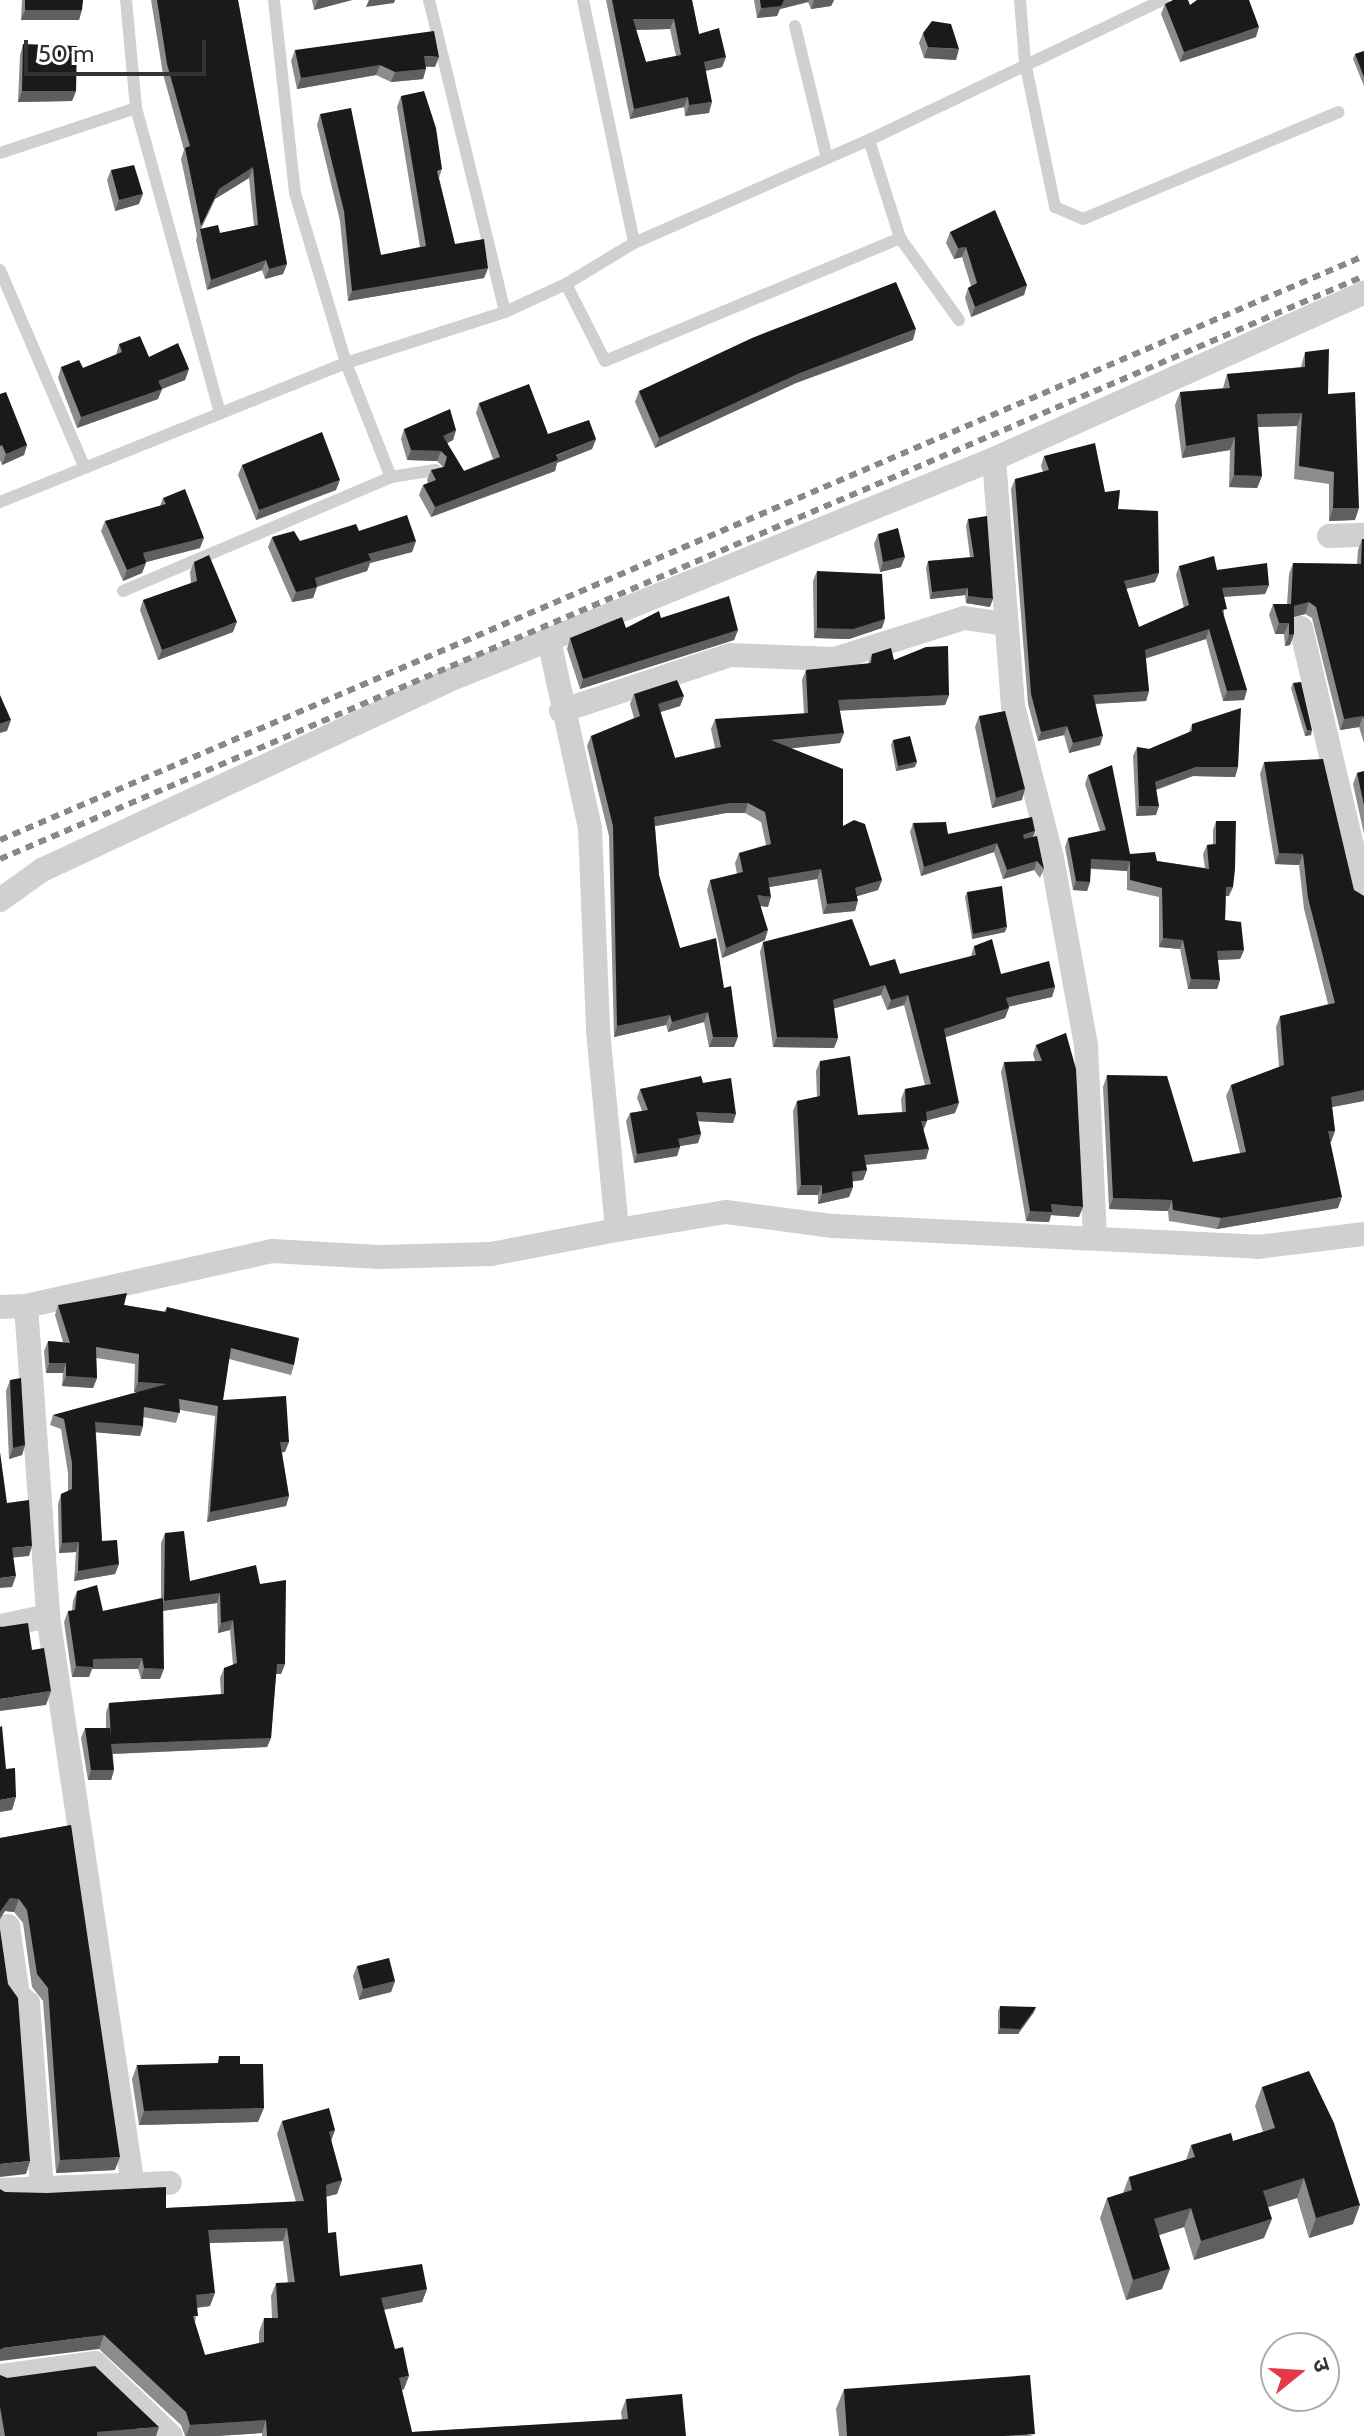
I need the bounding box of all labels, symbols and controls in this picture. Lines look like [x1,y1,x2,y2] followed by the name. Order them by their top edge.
[28,24,210,74] scale bar
[38,39,94,68] text: 50 m
[1260,2332,1340,2412] north arrow
[1307,2355,1336,2375] text: उ

